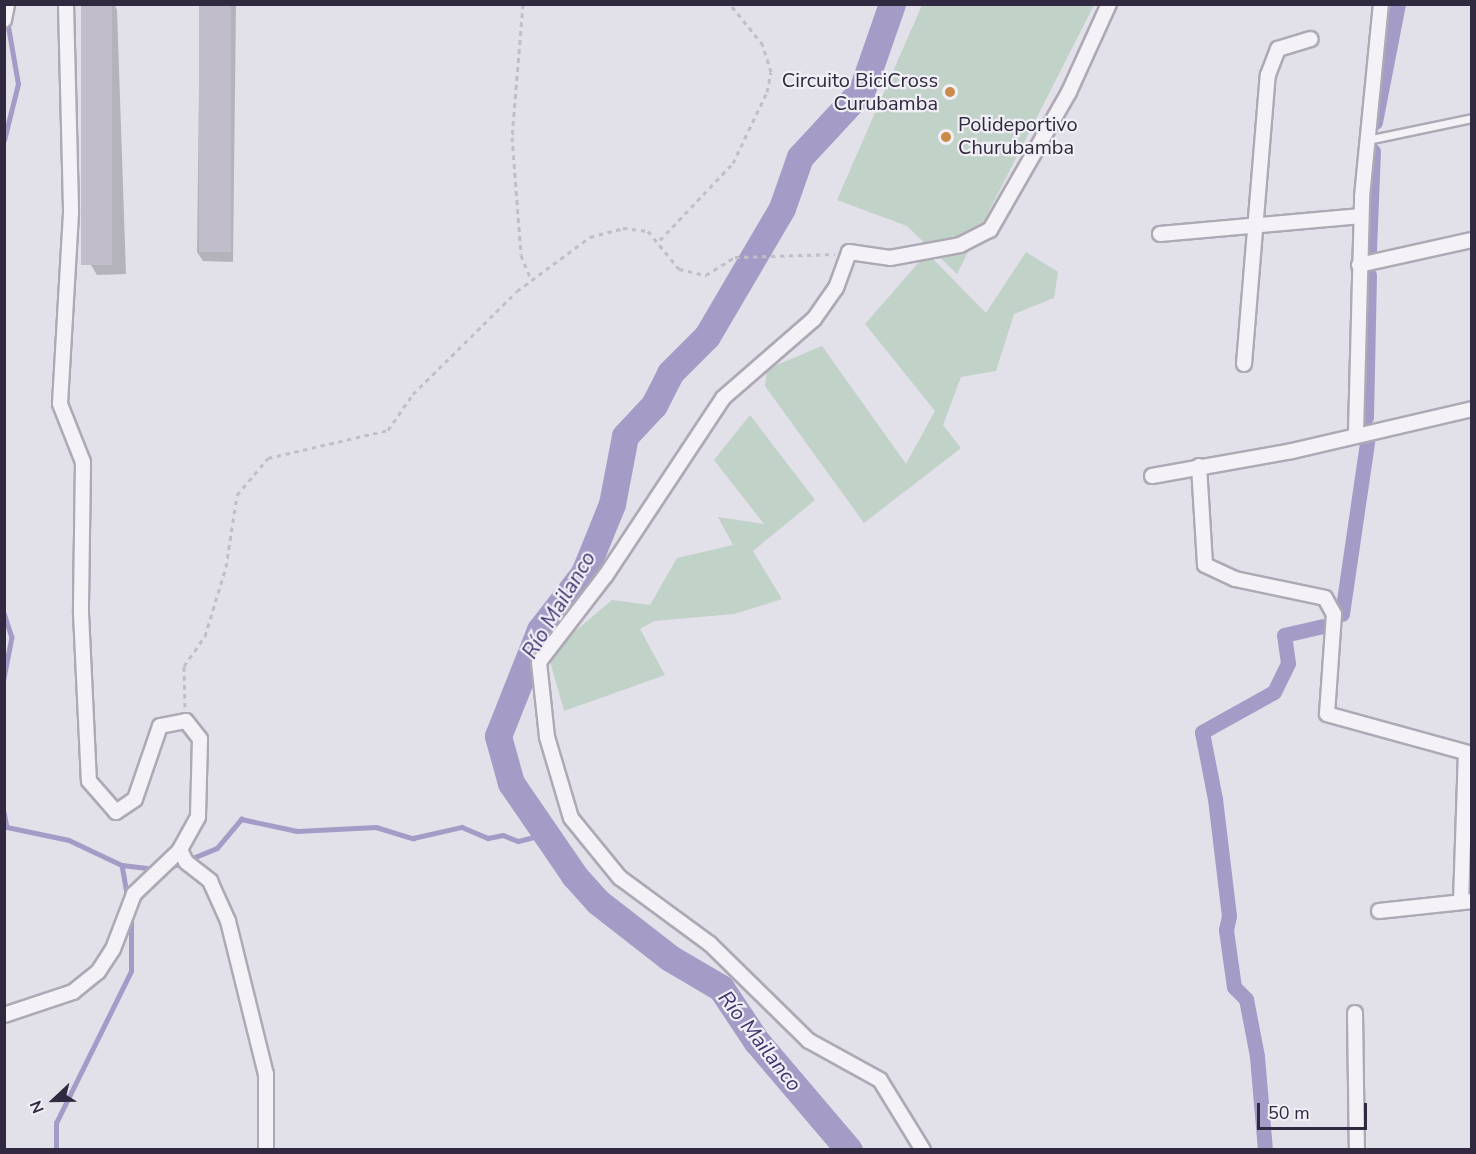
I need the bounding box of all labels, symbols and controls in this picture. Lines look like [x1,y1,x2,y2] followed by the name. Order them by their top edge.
[782,68,938,115] place label: Circuito BiciCross Curubamba
[943,85,957,99] marker: Circuito BiciCross Curubamba
[958,113,1078,160] place label: Polideportivo Churubamba
[939,130,953,144] marker: Polideportivo Churubamba
[517,547,601,663] water label: Río Mailanco
[713,986,807,1096] water label: Río Mailanco
[24,1070,84,1130] north arrow
[1260,1091,1370,1129] scale bar
[25,1097,50,1116] text: N
[1268,1101,1310,1125] text: 50 m

